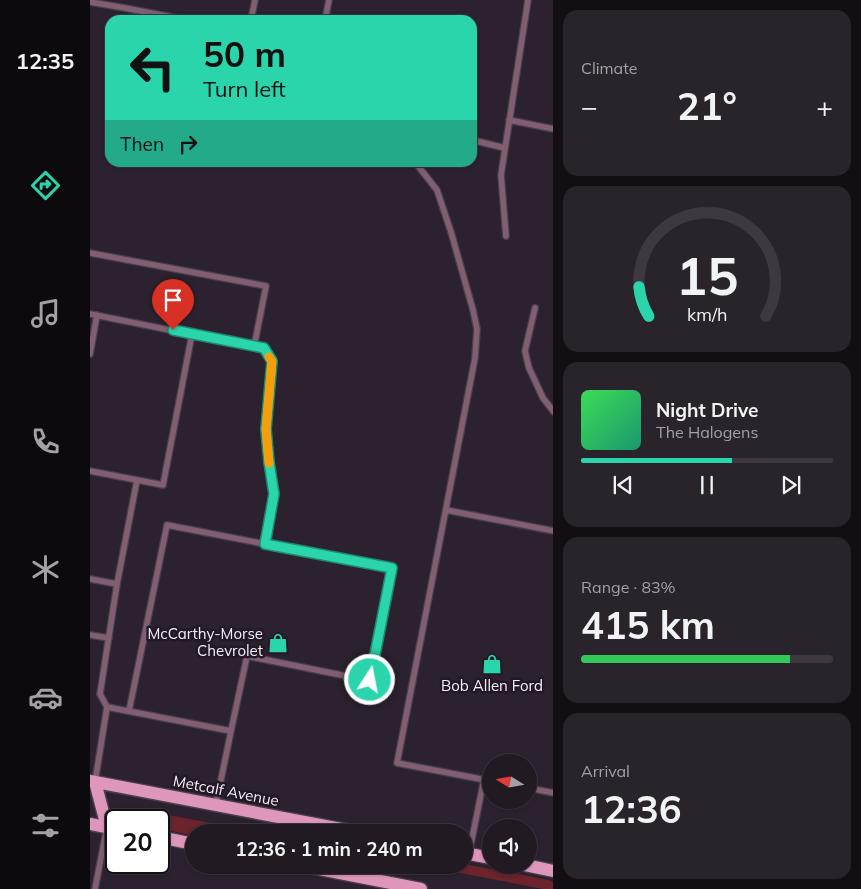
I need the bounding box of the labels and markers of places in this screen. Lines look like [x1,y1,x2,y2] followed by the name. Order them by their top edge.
[152,279,194,330] pin
[147,624,263,660] place label: McCarthy-Morse Chevrolet
[267,632,289,654] shop icon: McCarthy-Morse Chevrolet
[481,653,503,675] shop icon: Bob Allen Ford
[441,676,543,695] place label: Bob Allen Ford

